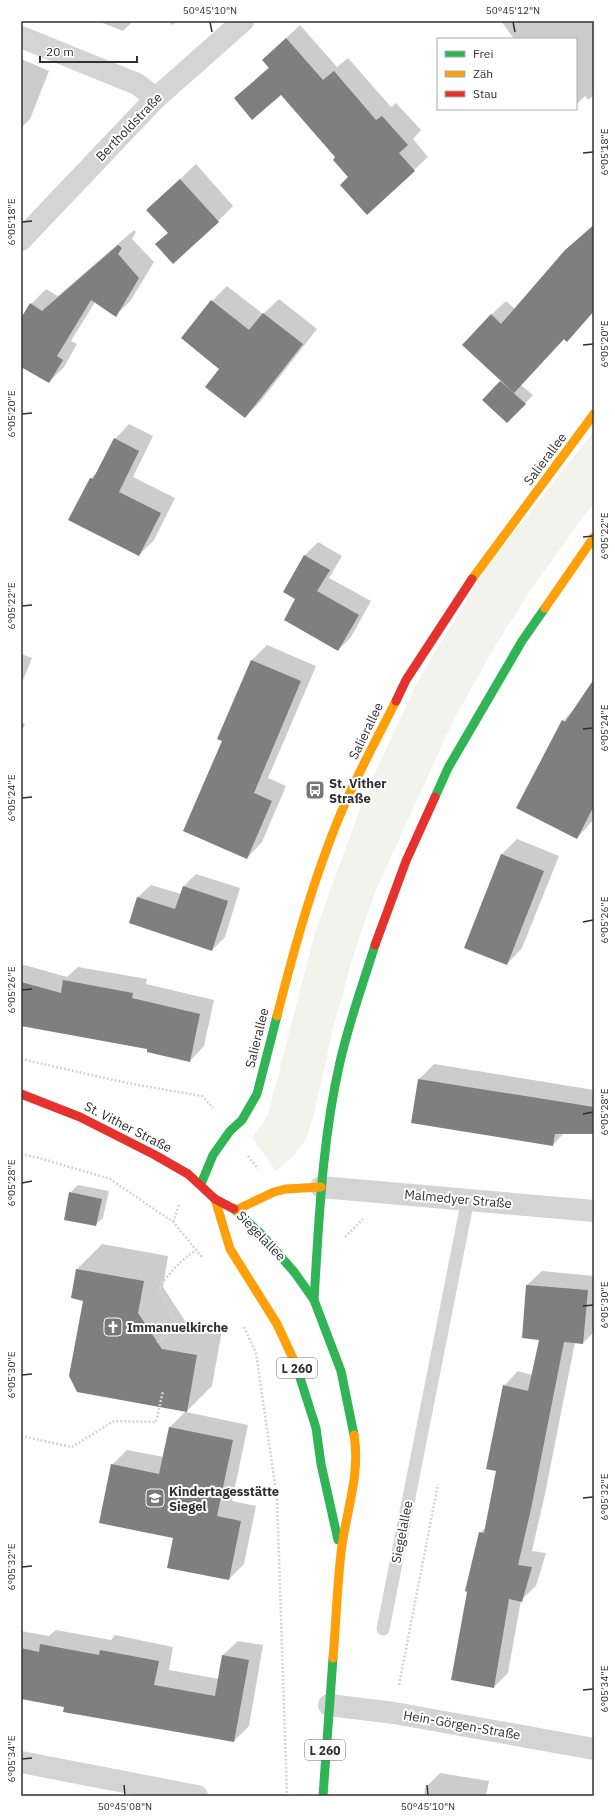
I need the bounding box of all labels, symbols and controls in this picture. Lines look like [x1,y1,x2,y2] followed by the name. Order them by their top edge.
[183,4,237,17] text: 50°45'10"N
[486,4,540,17] text: 50°45'12"N
[40,38,137,64] scale bar
[437,38,577,110] legend
[46,44,74,59] text: 20 m
[473,46,493,61] text: Frei
[473,66,493,81] text: Zäh
[473,86,497,101] text: Stau
[92,89,166,165] street label: Bertholdstraße
[598,128,611,176] text: 6°05'18"E
[5,198,18,246] text: 6°05'18"E
[598,320,611,368] text: 6°05'20"E
[5,390,18,438] text: 6°05'20"E
[520,429,570,489] street label: Salierallee
[598,512,611,560] text: 6°05'22"E
[5,582,18,630] text: 6°05'22"E
[345,700,387,762] street label: Salierallee
[598,704,611,752] text: 6°05'24"E
[5,774,18,822] text: 6°05'24"E
[329,775,387,807] place label: St. Vither Straße
[304,779,326,801] bus stop icon: St. Vither Straße
[598,896,611,944] text: 6°05'26"E
[5,966,18,1014] text: 6°05'26"E
[241,1006,273,1070] street label: Salierallee
[598,1088,611,1136] text: 6°05'28"E
[81,1098,175,1156] street label: St. Vither Straße
[5,1159,18,1207] text: 6°05'28"E
[404,1186,512,1212] street label: Malmedyer Straße
[233,1207,289,1265] street label: Siegelallee
[598,1281,611,1329] text: 6°05'30"E
[102,1316,124,1338] church icon: Immanuelkirche
[127,1319,228,1336] place label: Immanuelkirche
[5,1351,18,1399] text: 6°05'30"E
[277,1358,317,1378] road number: L 260
[598,1473,611,1521] text: 6°05'32"E
[169,1483,279,1515] place label: Kindertagesstätte Siegel
[144,1487,166,1509] school or university icon: Kindertagesstätte Siegel
[388,1499,416,1565] street label: Siegelallee
[5,1543,18,1591] text: 6°05'32"E
[598,1665,611,1713] text: 6°05'34"E
[402,1706,522,1744] street label: Hein-Görgen-Straße
[5,1735,18,1783] text: 6°05'34"E
[305,1740,345,1760] road number: L 260
[98,1800,152,1813] text: 50°45'08"N
[401,1800,455,1813] text: 50°45'10"N

